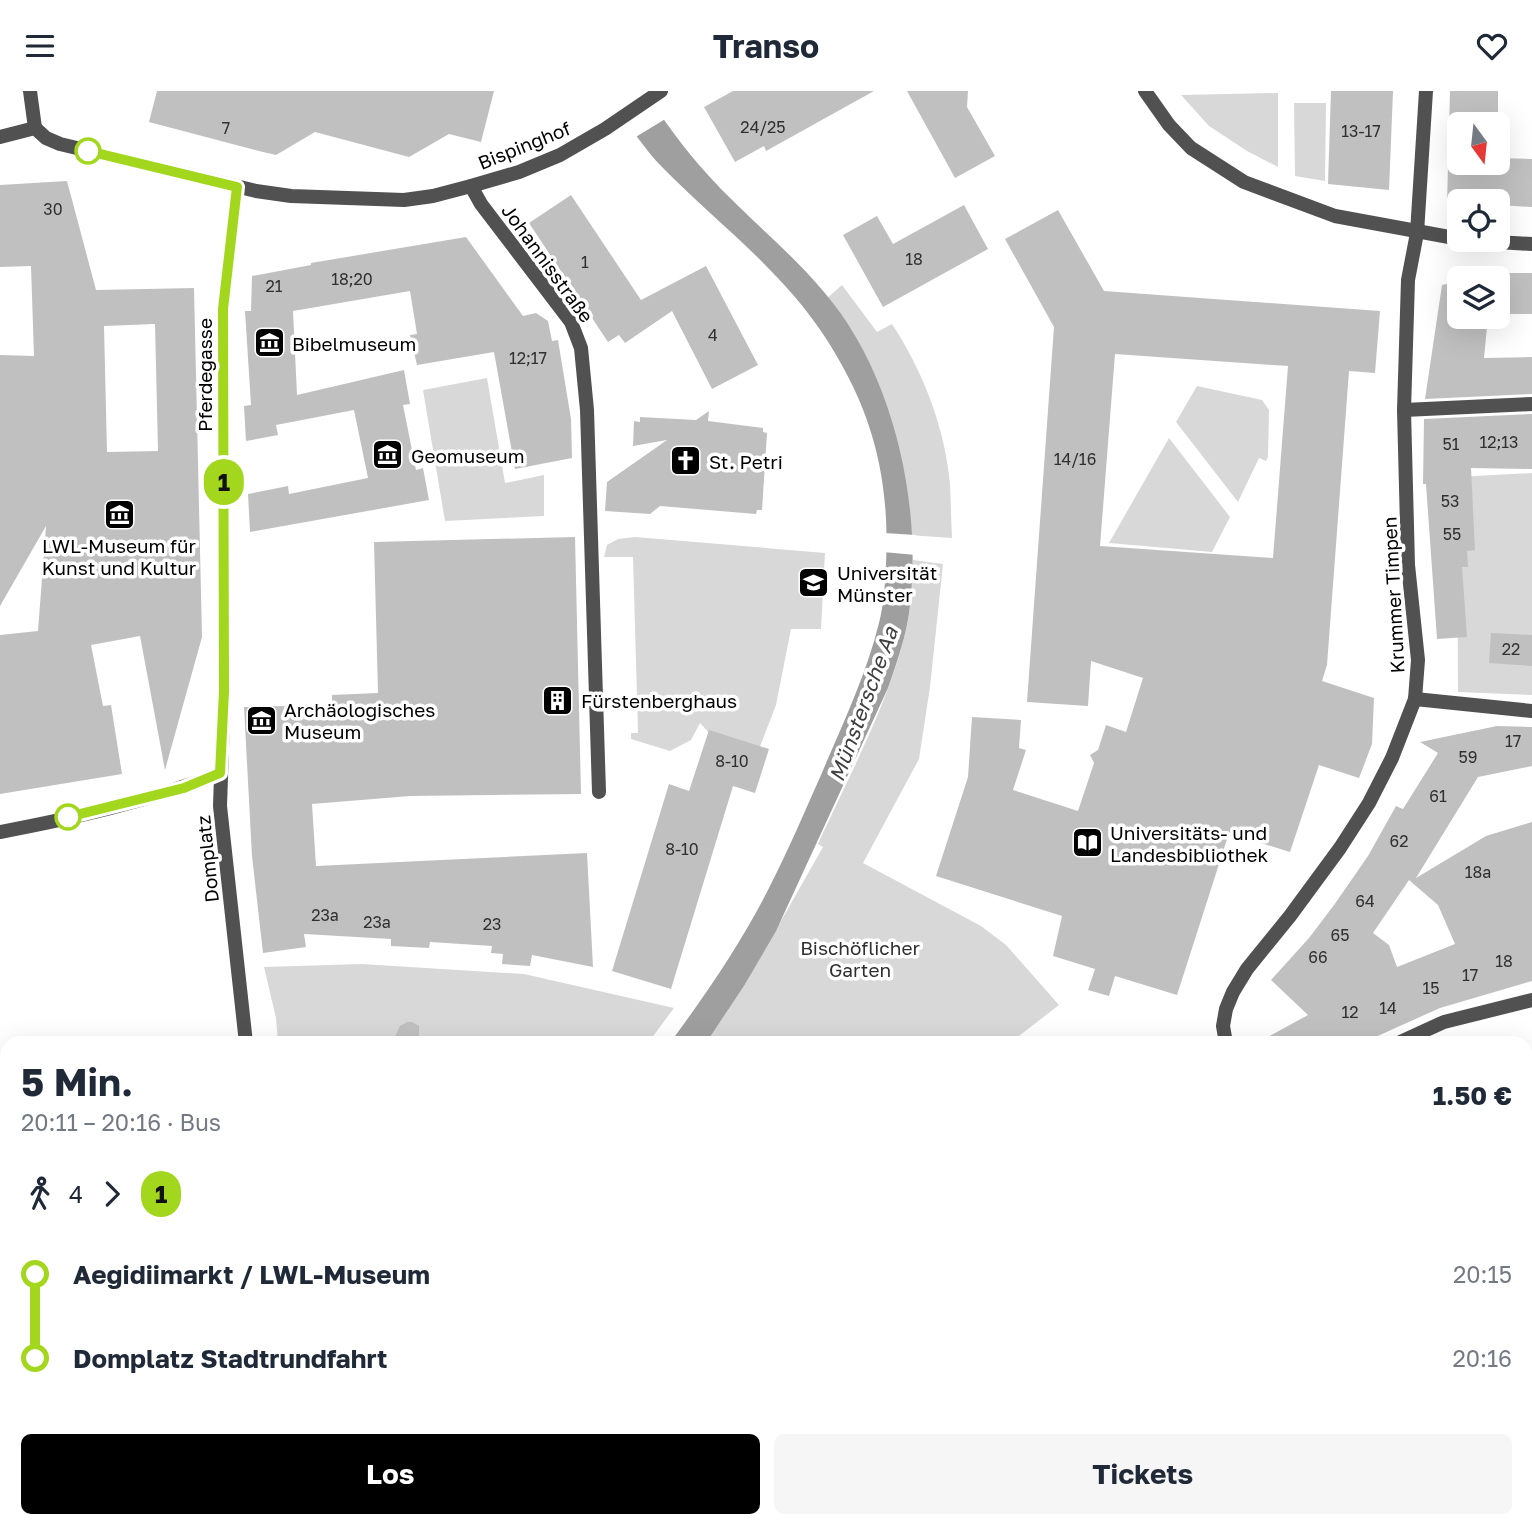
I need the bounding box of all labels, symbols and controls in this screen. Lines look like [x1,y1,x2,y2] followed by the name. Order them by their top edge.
[21,27,59,65] icon: menu
[713,27,819,65] text: Transo
[1473,27,1511,65] icon: heart
[1447,112,1510,175] north arrow
[1447,112,1510,329] map controls
[474,116,574,174] street label: Bispinghof
[740,117,786,137] house number: 24/25
[222,118,230,138] house number: 7
[1341,121,1381,141] house number: 13-17
[75,138,101,164] unlabelled marker
[1447,189,1510,252] button: locate
[43,199,63,219] house number: 30
[497,199,599,327] street label: Johannisstraße
[905,249,923,269] house number: 18
[581,252,589,272] house number: 1
[1447,266,1510,329] button: layers
[331,269,373,289] house number: 18;20
[265,276,283,296] house number: 21
[193,318,216,432] street label: Pferdegasse
[708,325,718,345] house number: 4
[252,326,286,360] museum icon: Bibelmuseum
[292,332,416,355] place label: Bibelmuseum
[509,348,547,368] house number: 12;17
[1480,432,1518,452] house number: 12;13
[1442,434,1460,454] house number: 51
[371,438,405,472] museum icon: Geomuseum
[411,444,525,467] place label: Geomuseum
[669,444,703,478] church icon: St. Petri
[1054,449,1096,469] house number: 14/16
[709,450,783,473] place label: St. Petri
[201,459,247,505] line badge: 1
[218,467,230,496] text: 1
[1441,491,1459,511] house number: 53
[102,497,136,531] museum icon: LWL-Museum für Kunst und Kultur
[1377,516,1409,674] street label: Krummer Timpen
[1443,524,1461,544] house number: 55
[42,534,197,579] place label: LWL-Museum für Kunst und Kultur
[837,561,937,606] place label: Universität Münster
[797,566,831,600] school or university icon: Universität Münster
[823,622,903,785] water label: Münstersche Aa
[1502,639,1520,659] house number: 22
[541,683,575,717] building icon: Fürstenberghaus
[581,689,737,712] place label: Fürstenberghaus
[284,698,435,743] place label: Archäologisches Museum
[244,703,278,737] museum icon: Archäologisches Museum
[1505,731,1521,751] house number: 17
[1459,747,1477,767] house number: 59
[715,751,749,771] house number: 8-10
[1429,786,1447,806] house number: 61
[55,804,81,830] unlabelled marker
[191,814,223,904] street label: Domplatz
[1110,821,1269,866] place label: Universitäts- und Landesbibliothek
[1070,826,1104,860] library icon: Universitäts- und Landesbibliothek
[1390,831,1408,851] house number: 62
[665,839,699,859] house number: 8-10
[1465,862,1491,882] house number: 18a
[1355,891,1375,911] house number: 64
[311,905,339,925] house number: 23a
[363,912,391,932] house number: 23a
[483,914,501,934] house number: 23
[1331,925,1349,945] house number: 65
[800,936,920,981] park label: Bischöflicher Garten
[1308,947,1328,967] house number: 66
[1495,951,1513,971] house number: 18
[1462,965,1478,985] house number: 17
[1422,978,1440,998] house number: 15
[1379,998,1397,1018] house number: 14
[1341,1002,1359,1022] house number: 12
[21,1059,133,1104] text: 5 Min.
[1433,1080,1512,1111] text: 1.50 €
[21,1108,221,1136] text: 20:11 – 20:16 · Bus
[21,1175,59,1213] icon: walk
[93,1175,131,1213] icon: forward
[155,1179,167,1208] text: 1
[69,1180,83,1208] text: 4
[73,1259,430,1290] text: Aegidiimarkt / LWL-Museum
[1453,1260,1512,1288] text: 20:15
[73,1343,387,1374] text: Domplatz Stadtrundfahrt
[1452,1344,1512,1372] text: 20:16
[21,1434,760,1514] button: Los
[774,1434,1512,1514] button: Tickets

